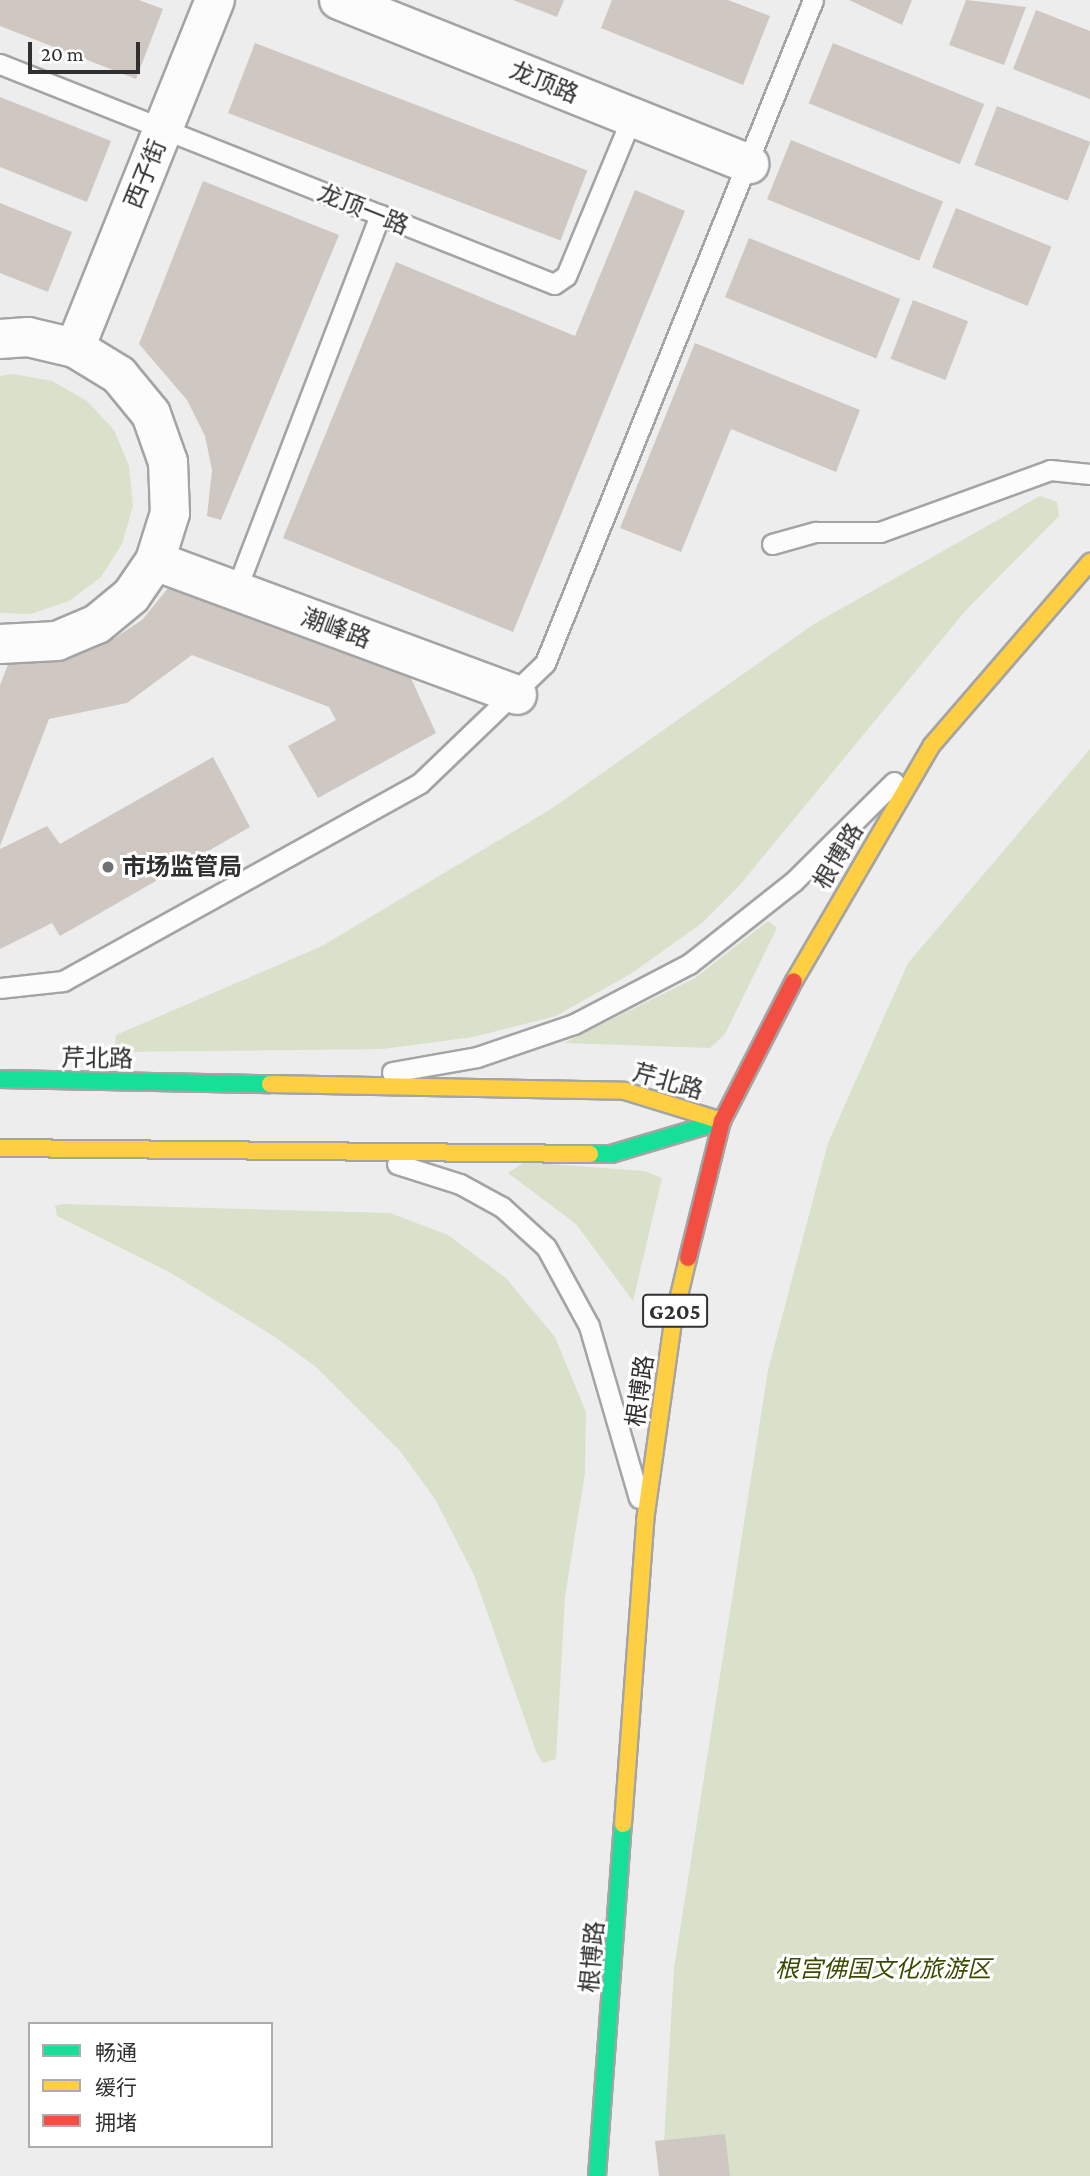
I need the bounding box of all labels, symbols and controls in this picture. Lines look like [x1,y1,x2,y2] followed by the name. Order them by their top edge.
[32,28,144,72] scale bar
[41,42,84,66] text: 20 m
[505,55,583,109] street label: 龙顶路
[118,135,172,213] street label: 西子街
[313,178,413,240] street label: 龙顶一路
[297,602,375,654] street label: 潮峰路
[807,818,869,894] street label: 根博路
[122,853,242,881] place label: 市场监管局
[100,859,116,875] marker: 市场监管局
[61,1043,133,1073] street label: 芹北路
[629,1057,707,1105] street label: 芹北路
[642,1292,708,1330] road number: G205
[621,1353,659,1429] street label: 根博路
[575,1920,609,1994] street label: 根博路
[775,1955,991,1983] park label: 根宫佛国文化旅游区
[28,2022,273,2148] legend
[95,2041,137,2065] text: 畅通
[95,2076,137,2100] text: 缓行
[95,2111,137,2135] text: 拥堵

